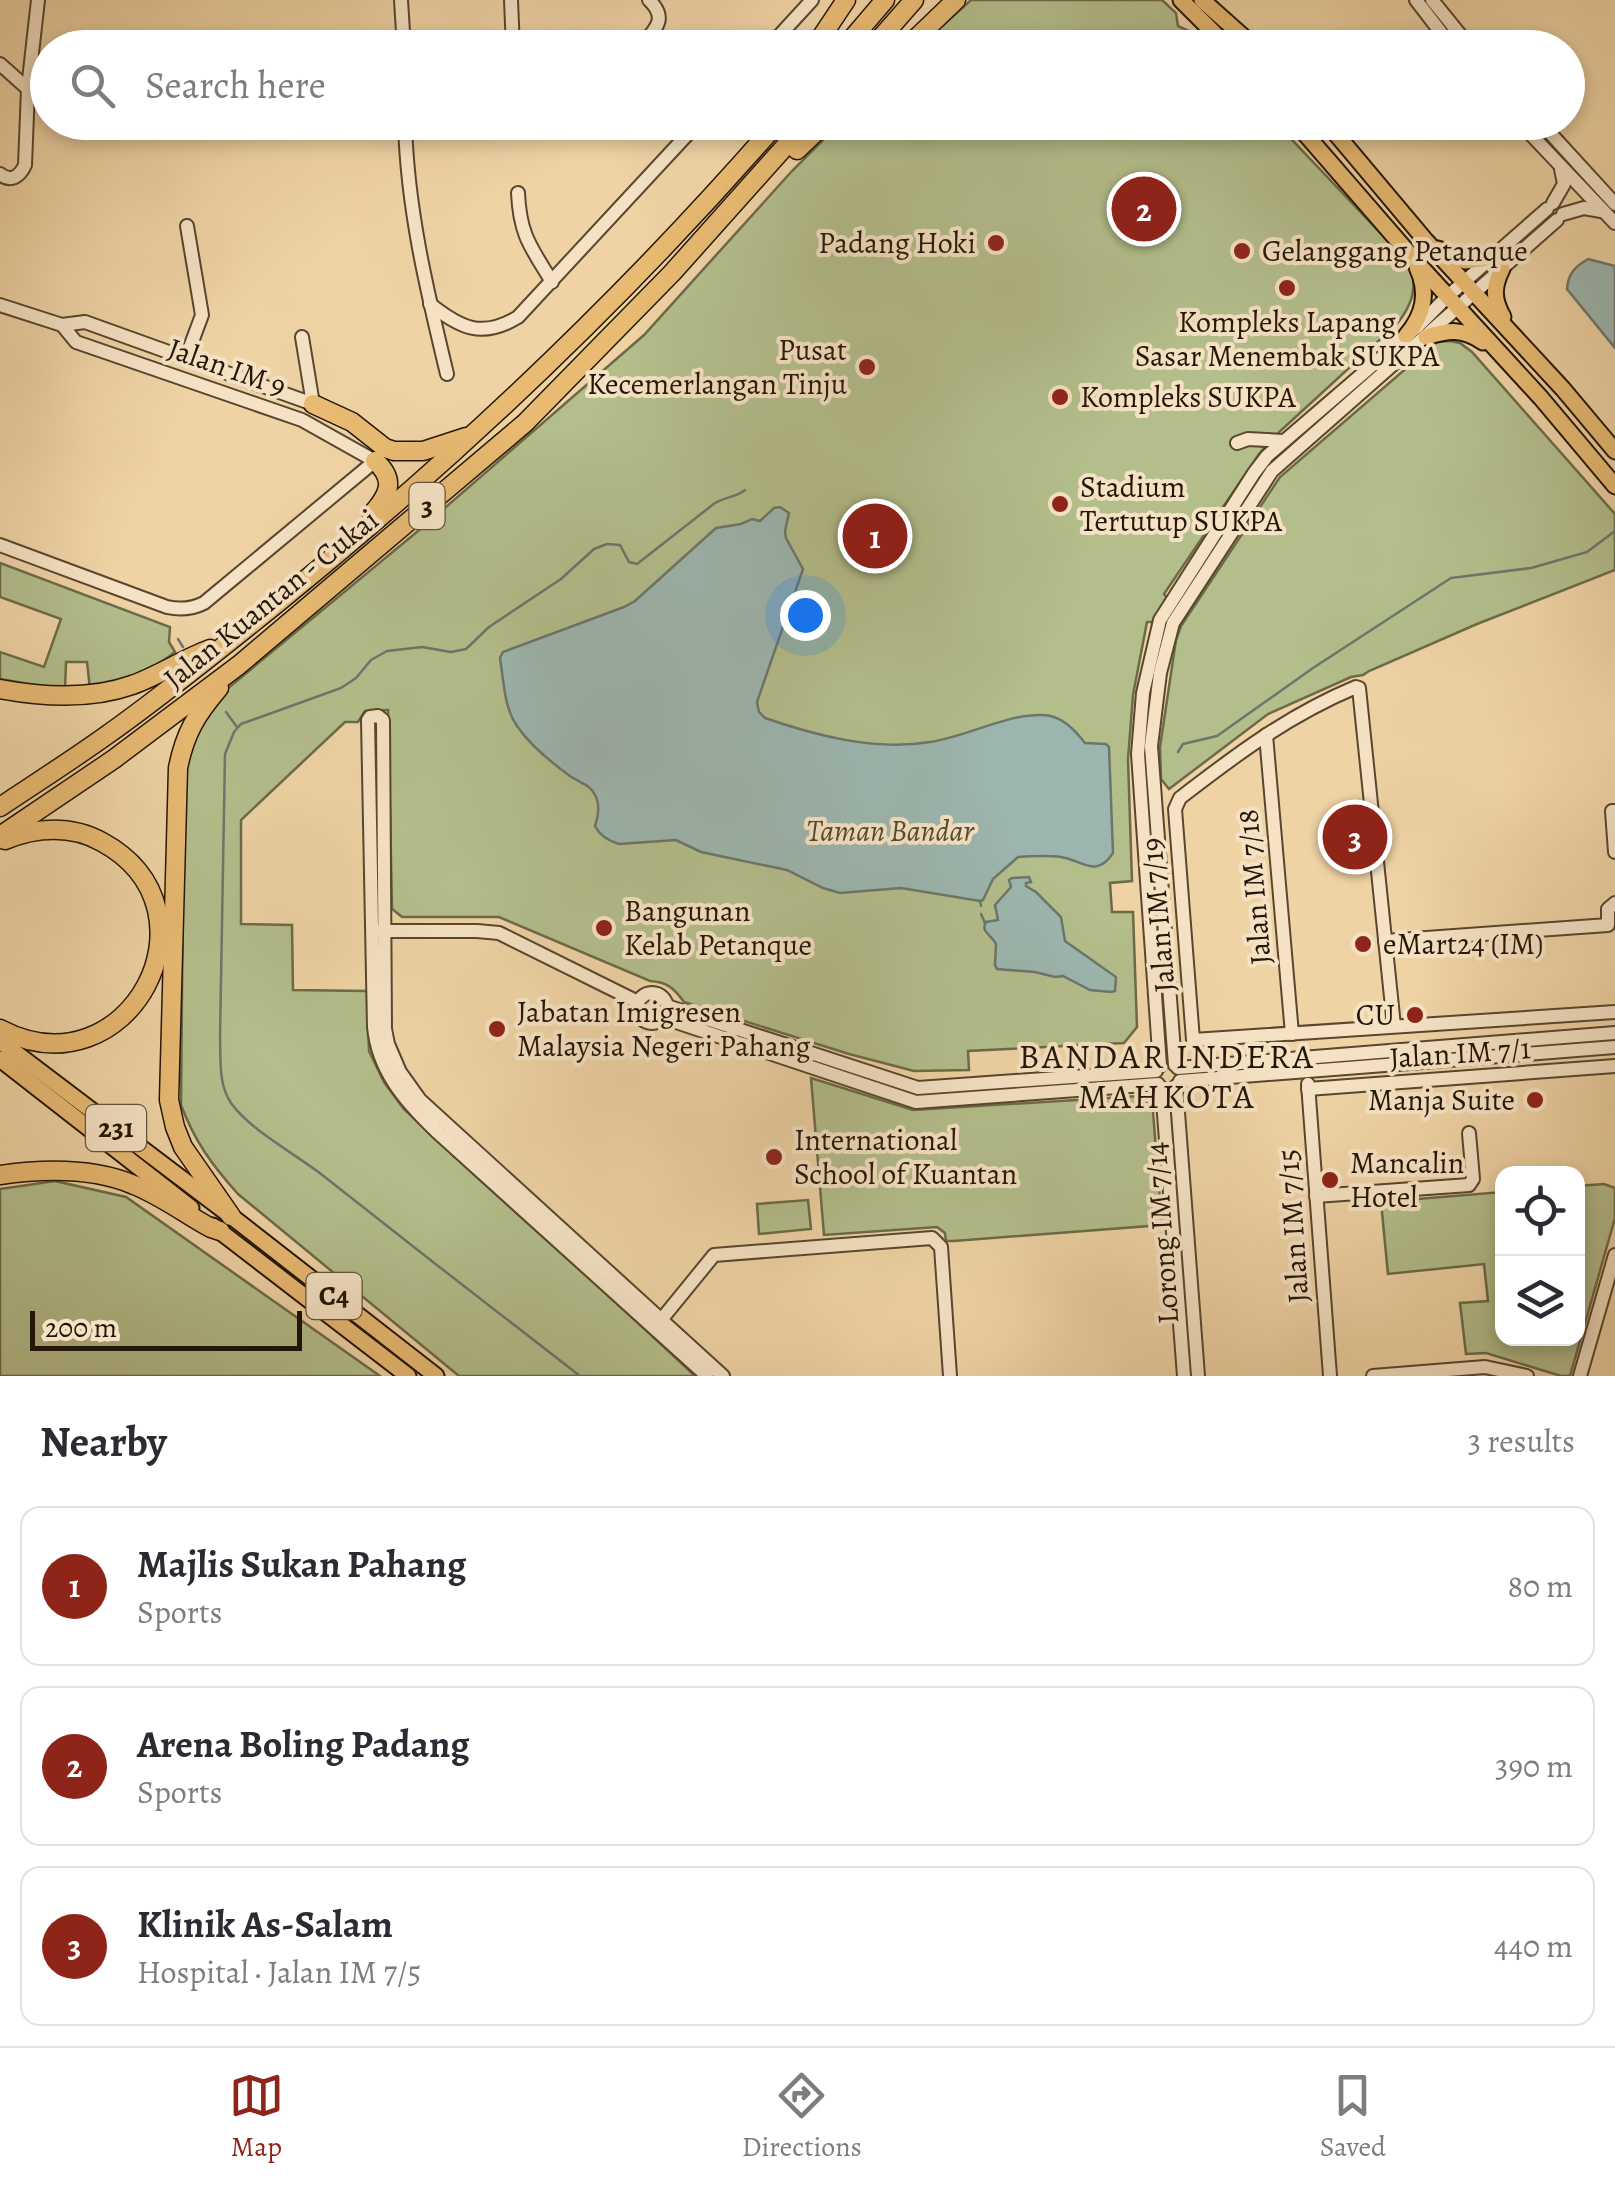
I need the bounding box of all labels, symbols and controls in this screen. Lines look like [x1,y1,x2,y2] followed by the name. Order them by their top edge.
[30,30,1585,140] search box
[65,58,120,113] icon: search
[145,59,326,111] text: Search here
[1112,172,1176,246] pin: 2
[818,223,976,263] place label: Padang Hoki
[1262,231,1528,271] place label: Gelanggang Petanque
[985,232,1007,254] marker: Padang Hoki
[1231,240,1253,262] marker: Gelanggang Petanque
[1276,277,1298,299] marker: Kompleks Lapang Sasar Menembak SUKPA
[1135,302,1440,376] place label: Kompleks Lapang Sasar Menembak SUKPA
[163,328,291,406] street label: Jalan IM 9
[587,330,848,404] place label: Pusat Kecemerlangan Tinju
[856,356,878,378] marker: Pusat Kecemerlangan Tinju
[1080,377,1296,417] place label: Kompleks SUKPA
[1049,386,1071,408] marker: Kompleks SUKPA
[1080,467,1282,541] place label: Stadium Tertutup SUKPA
[410,483,444,529] road number: 3
[1049,493,1071,515] marker: Stadium Tertutup SUKPA
[842,498,908,574] pin: 1
[155,500,387,698] street label: Jalan Kuantan - Cukai
[780,590,831,641] your location
[1322,800,1388,874] pin: 3
[1227,808,1281,966] street label: Jalan IM 7/18
[806,811,975,851] park label: Taman Bandar
[1131,836,1185,994] street label: Jalan IM 7/19
[624,891,812,965] place label: Bangunan Kelab Petanque
[593,917,615,939] marker: Bangunan Kelab Petanque
[1383,924,1543,964] place label: eMart24 (IM)
[1352,933,1374,955] marker: eMart24 (IM)
[517,992,811,1066] place label: Jabatan Imigresen Malaysia Negeri Pahang
[1356,995,1395,1035] place label: CU
[1404,1004,1426,1026] marker: CU
[486,1018,508,1040] marker: Jabatan Imigresen Malaysia Negeri Pahang
[1388,1028,1532,1078] street label: Jalan IM 7/1
[1019,1032,1315,1120] district label: BANDAR INDERA MAHKOTA
[1368,1080,1515,1120] place label: Manja Suite
[1524,1089,1546,1111] marker: Manja Suite
[86,1105,146,1151] road number: 231
[794,1120,1017,1194] place label: International School of Kuantan
[1136,1141,1188,1325] street label: Lorong IM 7/14
[1350,1143,1464,1217] place label: Mancalin Hotel
[763,1146,785,1168] marker: International School of Kuantan
[1268,1148,1318,1304] street label: Jalan IM 7/15
[1495,1166,1585,1346] map controls
[1495,1166,1585,1256] button: locate
[1319,1169,1341,1191] marker: Mancalin Hotel
[1495,1256,1585,1346] button: layers
[306,1273,362,1319] road number: C4
[30,1306,302,1350] scale bar
[45,1309,117,1347] text: 200 m
[40,1413,167,1470] text: Nearby
[1468,1419,1575,1463] text: 3 results
[137,1538,466,1590] text: Majlis Sukan Pahang
[69,1564,80,1608] text: 1
[1507,1564,1573,1608] text: 80 m
[137,1590,222,1634] text: Sports
[137,1718,470,1770] text: Arena Boling Padang
[67,1744,82,1788] text: 2
[1495,1744,1573,1788] text: 390 m
[137,1770,222,1814] text: Sports
[137,1898,393,1950] text: Klinik As-Salam
[68,1924,81,1968] text: 3
[1494,1924,1573,1968] text: 440 m
[137,1950,421,1994] text: Hospital · Jalan IM 7/5
[229,2068,284,2166] tab: Map
[742,2068,862,2166] tab: Directions
[1320,2068,1386,2166] tab: Saved

